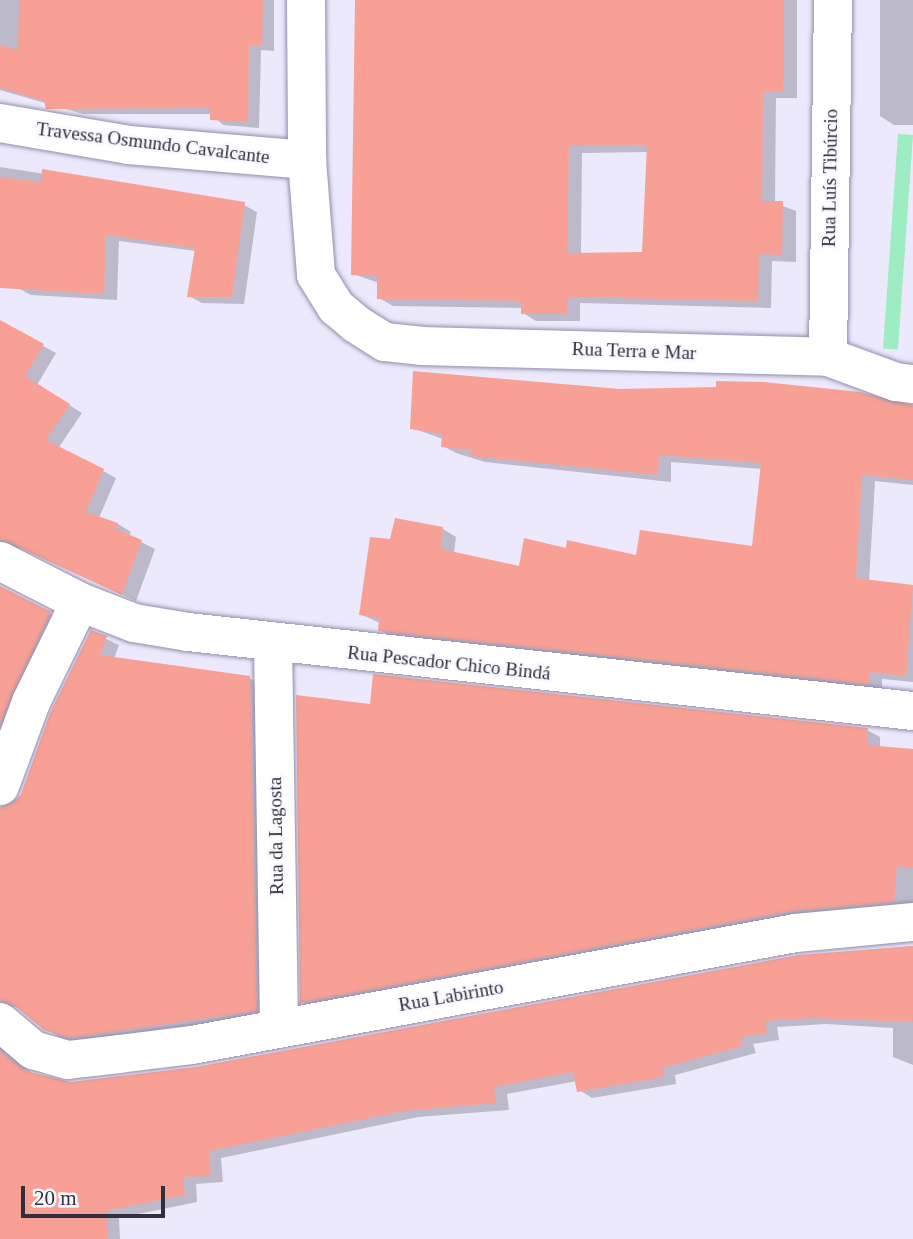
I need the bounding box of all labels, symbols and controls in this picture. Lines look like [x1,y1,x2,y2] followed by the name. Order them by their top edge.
[817,108,843,248] street label: Rua Luís Tibúrcio
[35,117,271,169] street label: Travessa Osmundo Cavalcante
[571,337,697,365] street label: Rua Terra e Mar
[346,641,552,685] street label: Rua Pescador Chico Bindá
[264,777,288,895] street label: Rua da Lagosta
[397,976,505,1016] street label: Rua Labirinto
[24,1172,168,1216] scale bar
[34,1186,77,1210] text: 20 m

